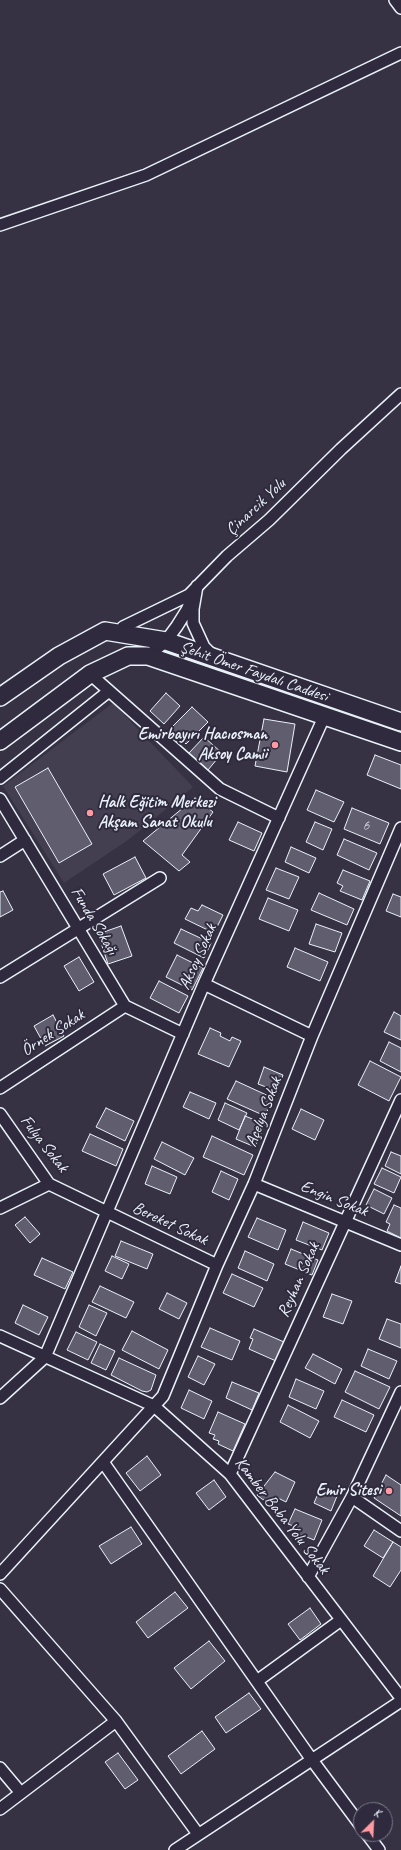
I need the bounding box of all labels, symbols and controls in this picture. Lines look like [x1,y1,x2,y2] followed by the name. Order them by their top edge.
[222,474,290,540] street label: Çinarcik Yolu
[177,637,331,707] street label: Şehit Ömer Faydalı Caddesi
[138,725,267,765] place label: Emirbayırı Hacıosman Aksoy Camii
[270,740,280,750] marker: Emirbayırı Hacıosman Aksoy Camii
[98,793,216,833] place label: Halk Eğitim Merkezi Akşam Sanat Okulu
[85,808,95,818] marker: Halk Eğitim Merkezi Akşam Sanat Okulu
[363,817,369,835] house number: 6
[66,883,122,959] street label: Funda Sokağı
[174,921,222,993] street label: Aksoy Sokak
[18,1005,88,1061] street label: Örnek Sokak
[241,1074,287,1150] street label: Açelya Sokak
[15,1111,73,1177] street label: Fulya Sokak
[297,1176,371,1222] street label: Engin Sokak
[129,1198,211,1250] street label: Bereket Sokak
[273,1239,325,1321] street label: Reyhan Sokak
[230,1454,334,1578] street label: Kamber Baba Yolu Sokak
[316,1481,381,1501] place label: Emir Sitesi
[384,1486,394,1496] marker: Emir Sitesi
[353,1802,393,1842] north arrow
[372,1804,383,1819] text: K

